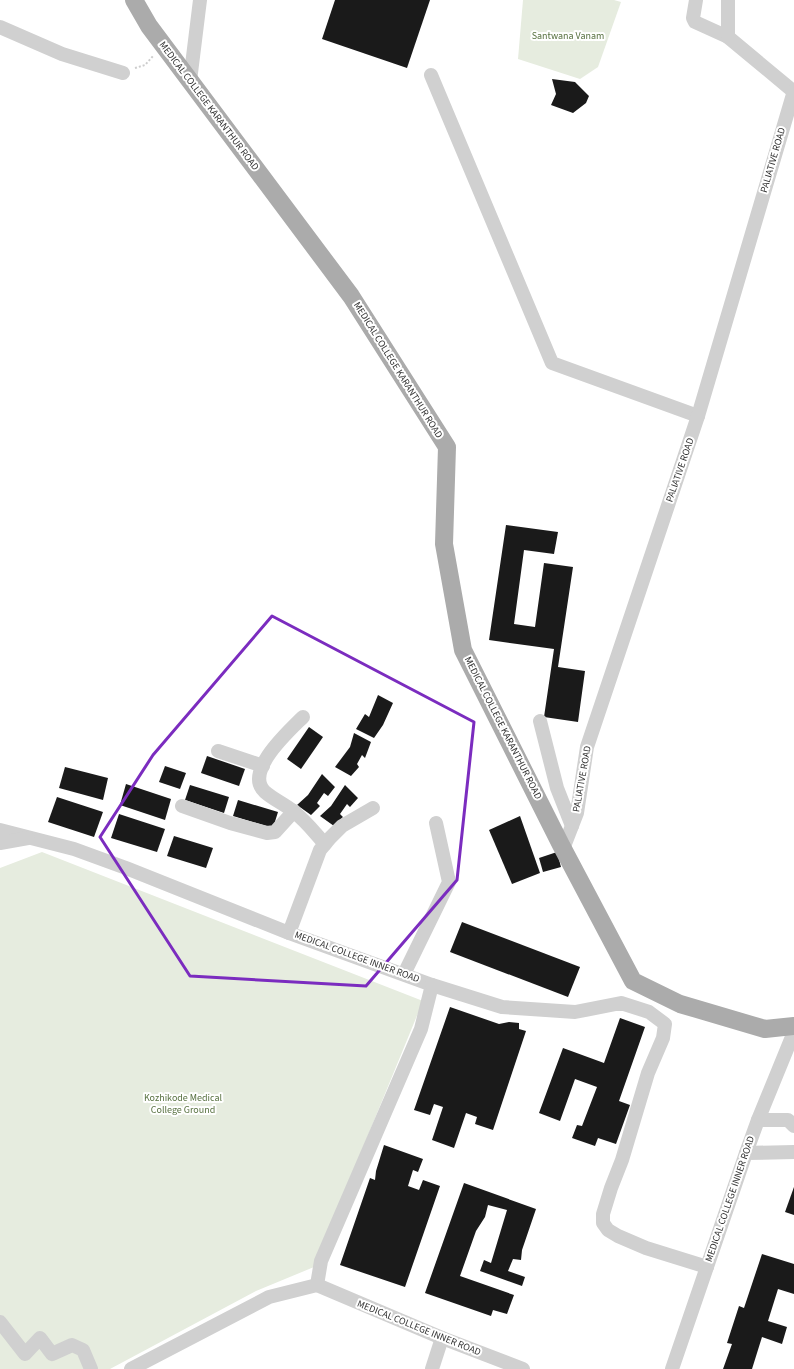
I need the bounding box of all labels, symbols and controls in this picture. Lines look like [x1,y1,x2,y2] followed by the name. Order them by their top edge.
[532,29,604,43] park label: Santwana Vanam
[156,39,262,173] street label: MEDICAL COLLEGE KARANTHUR ROAD
[757,126,789,194] street label: PALIATIVE ROAD
[350,299,446,441] street label: MEDICAL COLLEGE KARANTHUR ROAD
[662,436,698,504] street label: PALIATIVE ROAD
[461,654,545,802] street label: MEDICAL COLLEGE KARANTHUR ROAD
[569,745,595,813] street label: PALIATIVE ROAD
[293,928,421,986] street label: MEDICAL COLLEGE INNER ROAD
[144,1091,223,1117] park label: Kozhikode Medical College Ground
[702,1134,758,1264] street label: MEDICAL COLLEGE INNER ROAD
[355,1297,483,1359] street label: MEDICAL COLLEGE INNER ROAD

